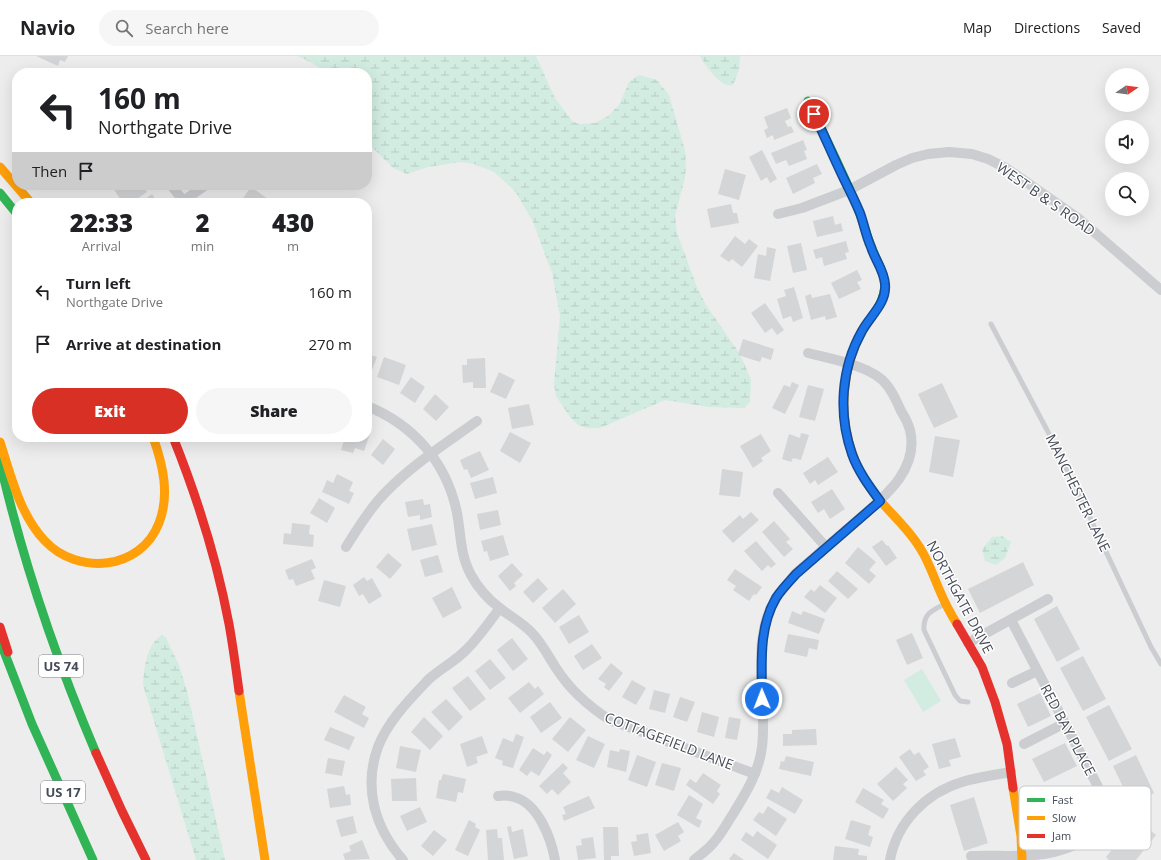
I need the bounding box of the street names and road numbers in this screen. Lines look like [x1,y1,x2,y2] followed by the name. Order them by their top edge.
[993,158,1099,240] street label: WEST B & S ROAD
[1042,431,1115,555] street label: MANCHESTER LANE
[923,537,998,656] street label: NORTHGATE DRIVE
[39,655,83,677] road number: US 74
[1036,681,1100,779] street label: RED BAY PLACE
[602,707,736,774] street label: COTTAGEFIELD LANE
[41,781,85,803] road number: US 17

